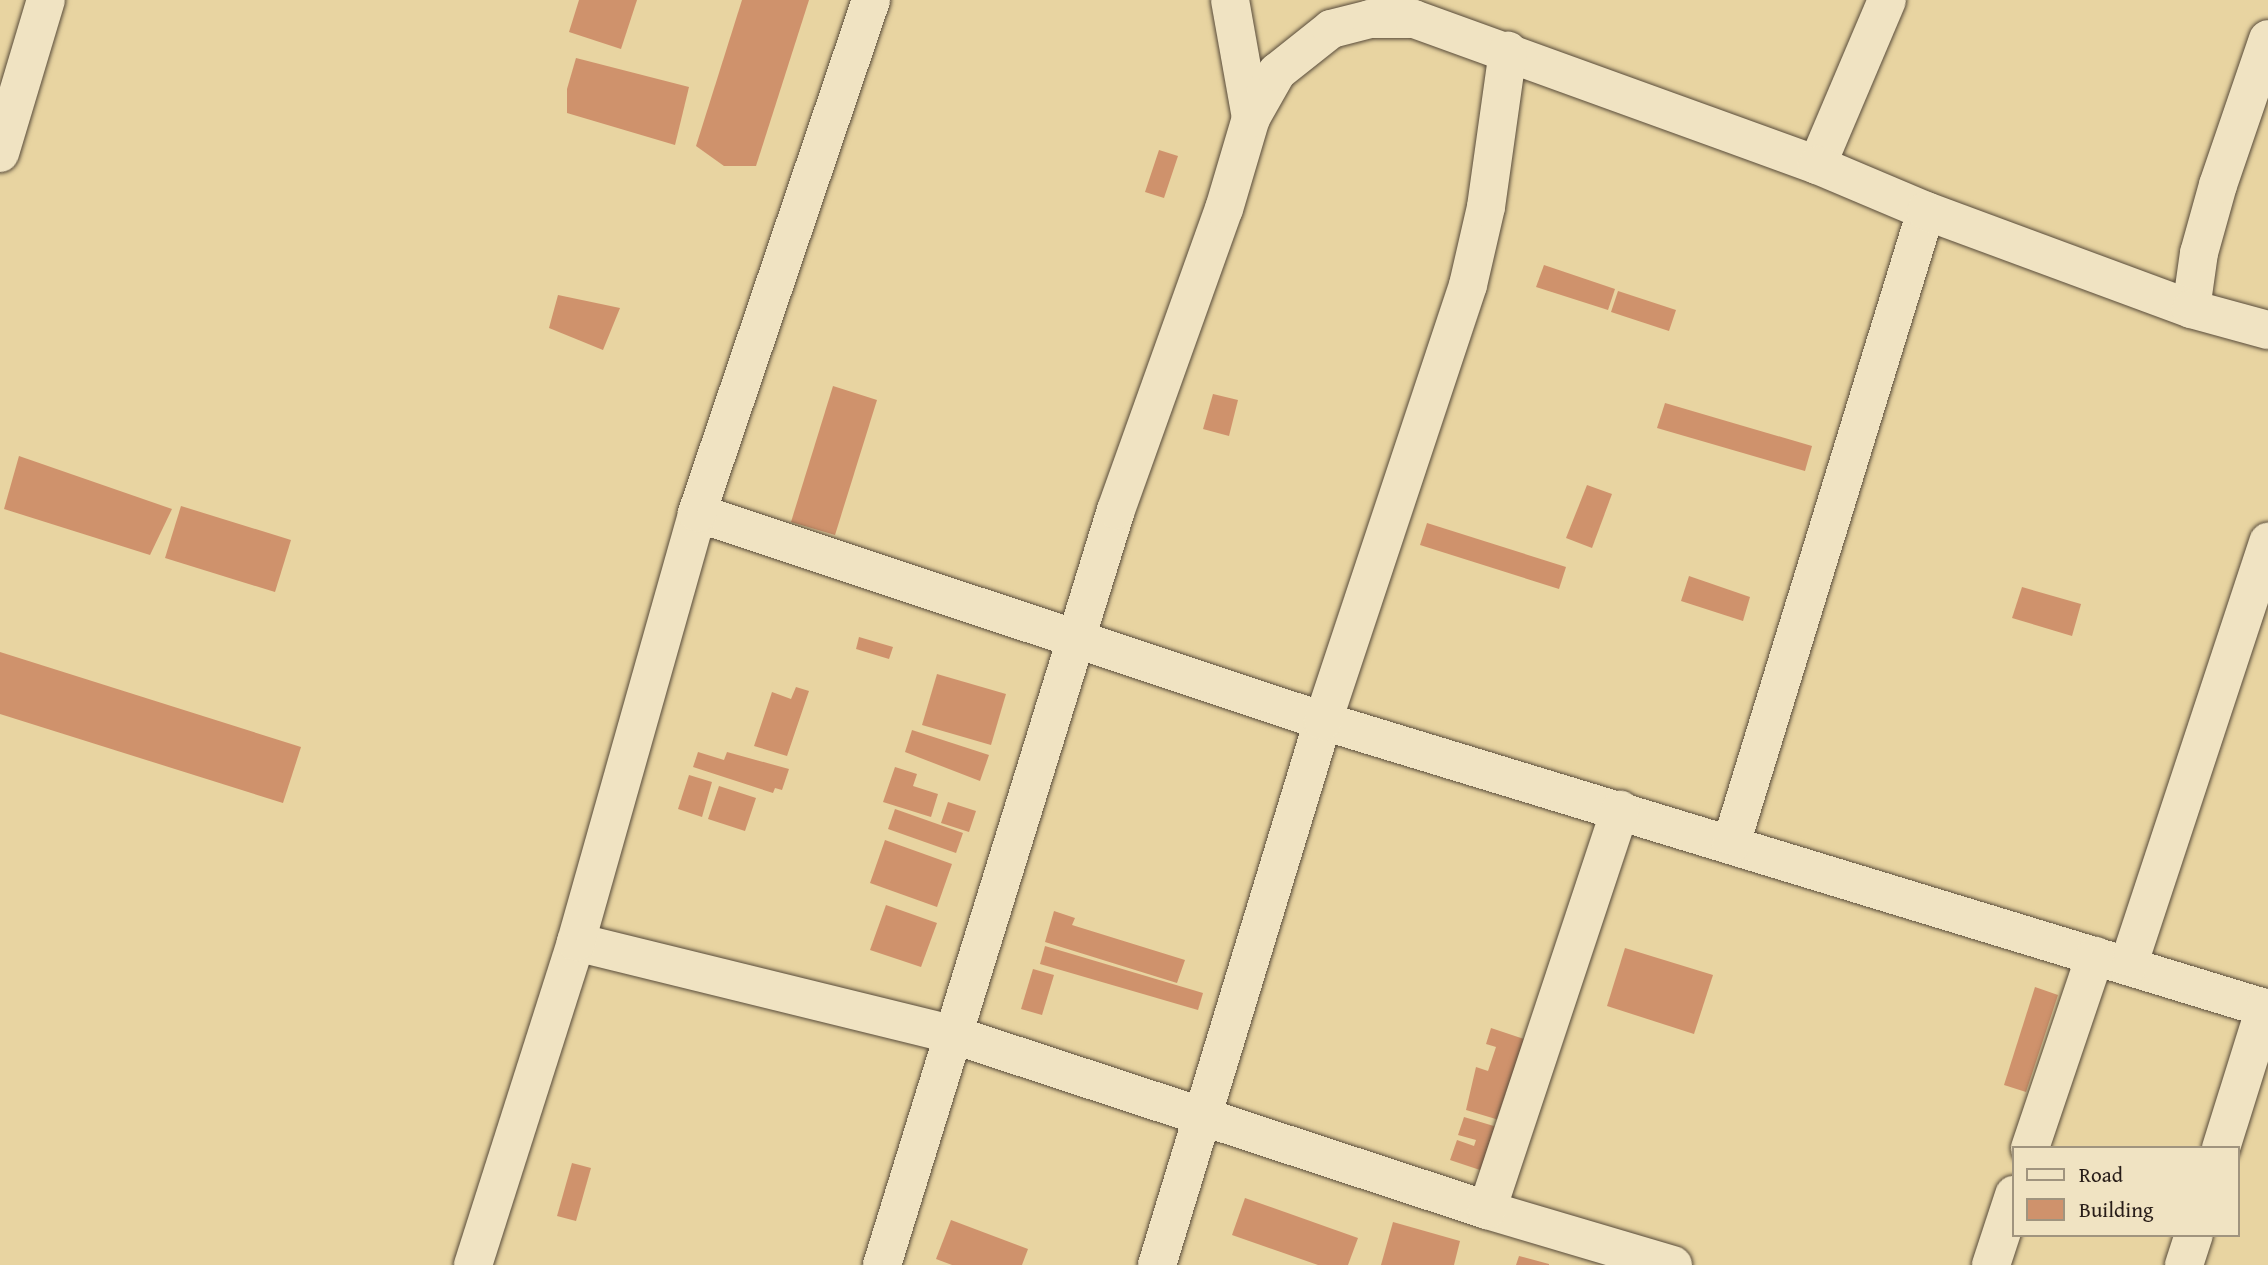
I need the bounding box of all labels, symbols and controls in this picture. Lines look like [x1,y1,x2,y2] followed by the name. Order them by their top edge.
[2012,1146,2240,1237] legend
[2079,1159,2123,1190] text: Road
[2079,1194,2153,1225] text: Building

